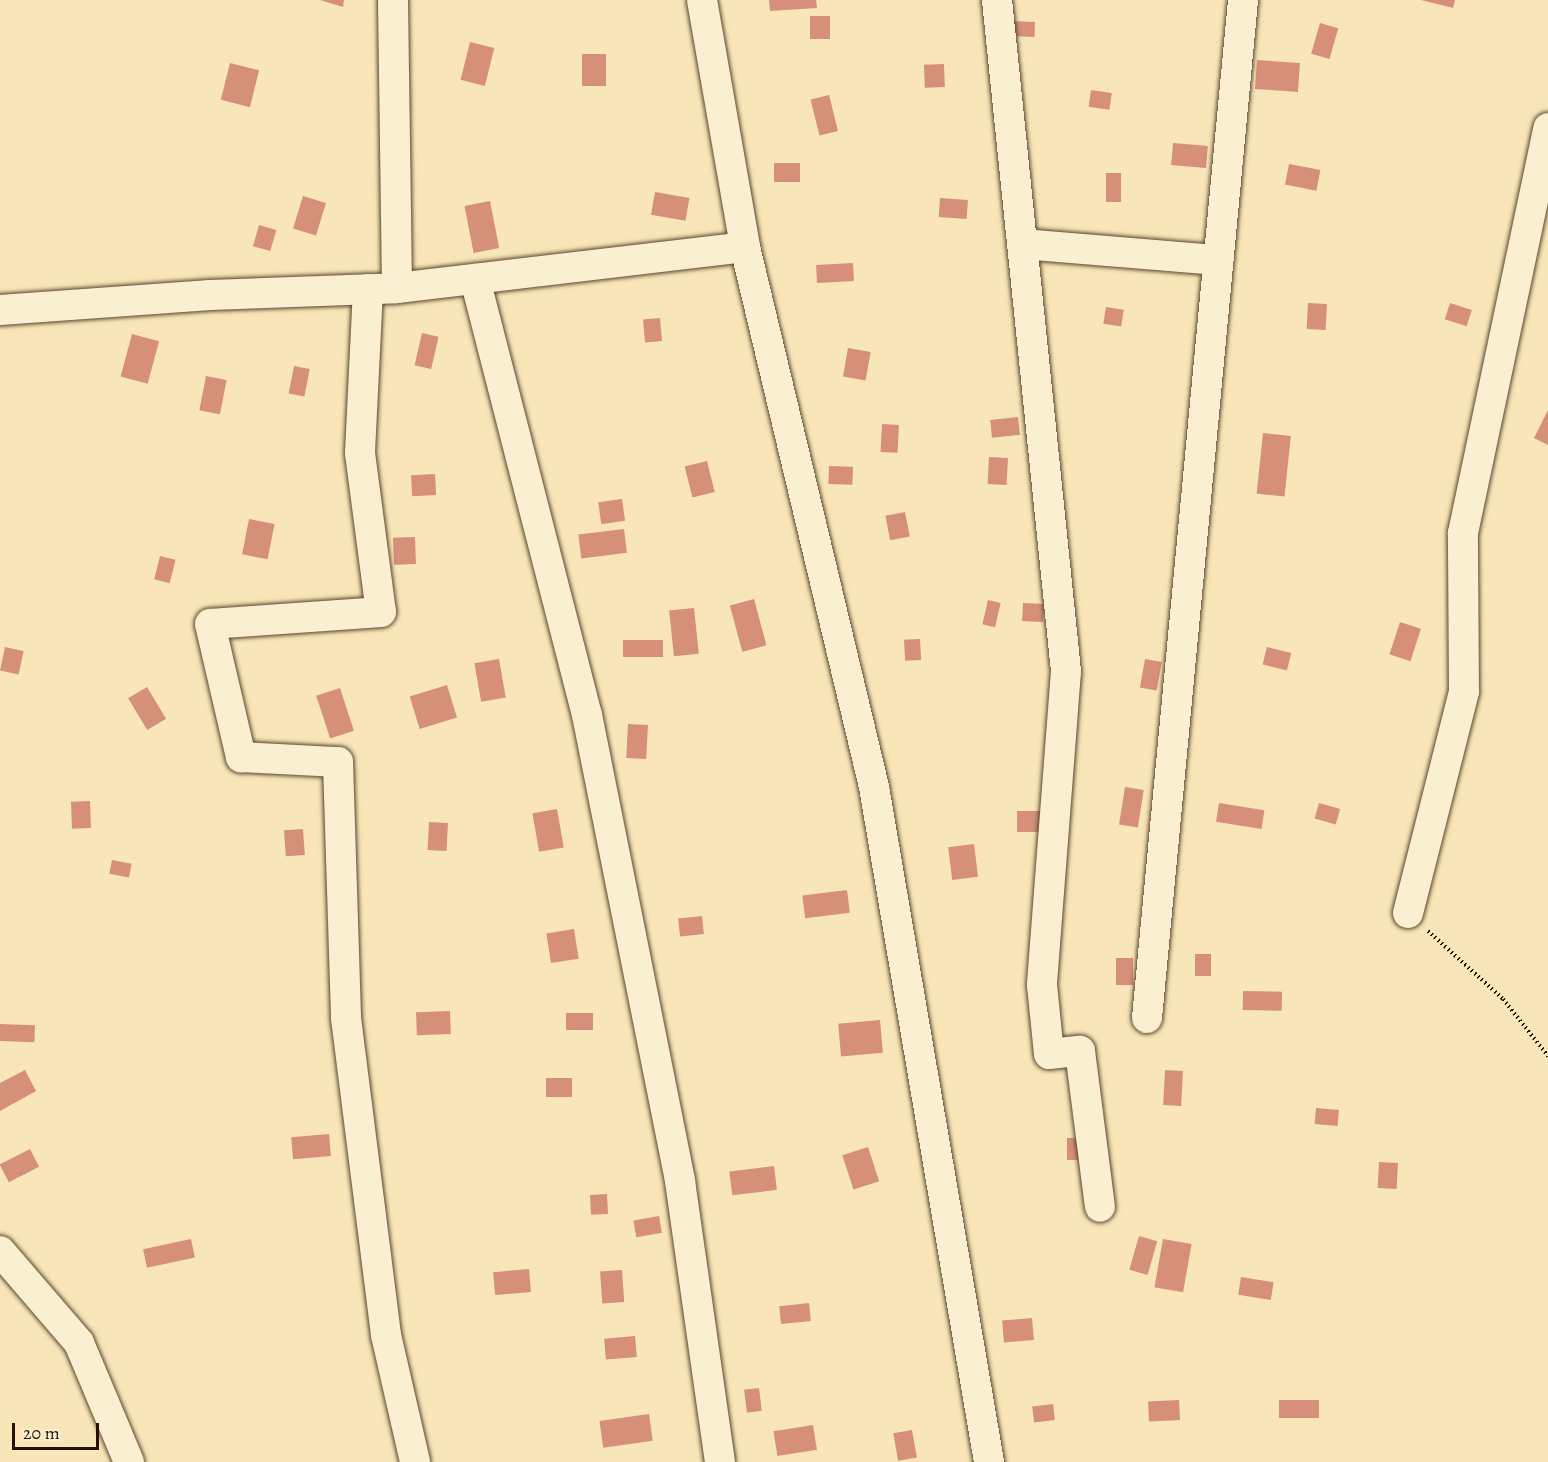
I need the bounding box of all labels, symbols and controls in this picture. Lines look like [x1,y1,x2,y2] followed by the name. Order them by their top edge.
[15,1411,102,1449] scale bar
[23,1421,60,1445] text: 20 m

